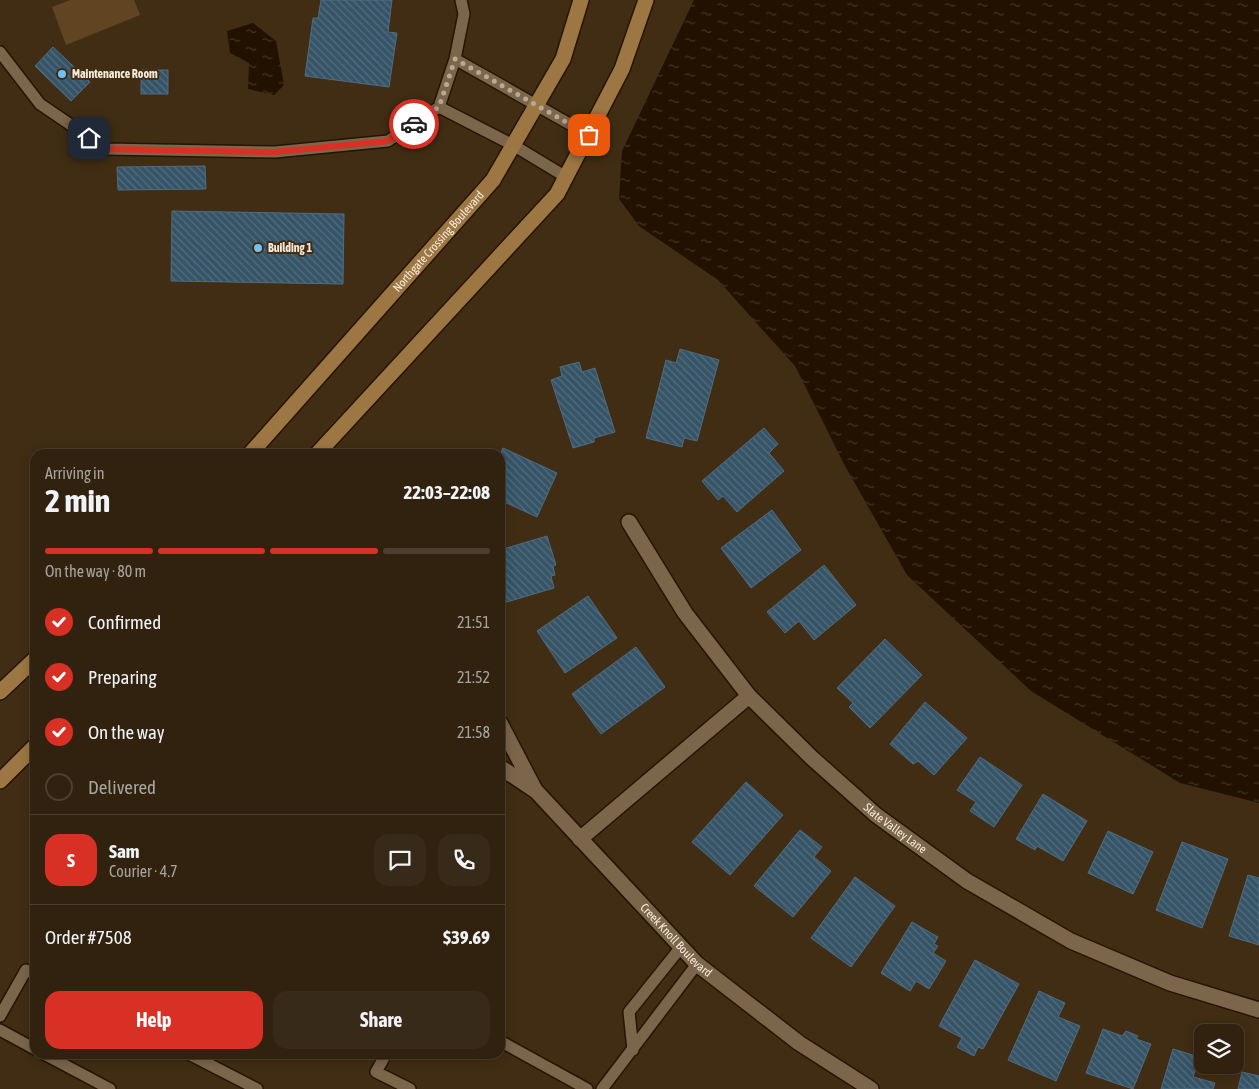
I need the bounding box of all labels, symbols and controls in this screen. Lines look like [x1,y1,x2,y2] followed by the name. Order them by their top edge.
[72,67,158,81] place label: Maintenance Room
[56,68,68,80] marker: Maintenance Room
[389,99,439,149] courier
[400,110,428,138] icon: car
[568,114,610,156] pin
[68,117,110,159] pin
[575,121,603,149] icon: bag
[75,124,103,152] icon: home
[390,188,487,295] street label: Northgate Crossing Boulevard
[268,241,312,255] place label: Building 1
[252,242,264,254] marker: Building 1
[45,464,105,482] text: Arriving in
[403,481,490,503] text: 22:03–22:08
[45,482,110,519] text: 2 min
[45,562,146,580] text: On the way · 80 m
[45,608,73,636] icon: check
[88,611,161,633] text: Confirmed
[457,613,490,631] text: 21:51
[45,663,73,691] icon: check
[88,666,157,688] text: Preparing
[457,668,490,686] text: 21:52
[45,718,73,746] icon: check
[88,721,165,743] text: On the way
[457,723,490,741] text: 21:58
[88,776,156,798] text: Delivered
[861,800,929,856] street label: Slate Valley Lane
[374,834,426,886] button: chat
[438,834,490,886] button: phone
[109,840,140,862] text: Sam
[67,849,75,871] text: S
[109,862,178,880] text: Courier · 4.7
[637,900,715,980] street label: Creek Knoll Boulevard
[45,926,132,948] text: Order #7508
[443,926,490,948] text: $39.69
[45,991,263,1049] button: Help
[273,991,490,1049] button: Share
[1194,1024,1244,1074] map controls
[1194,1024,1244,1074] button: layers

